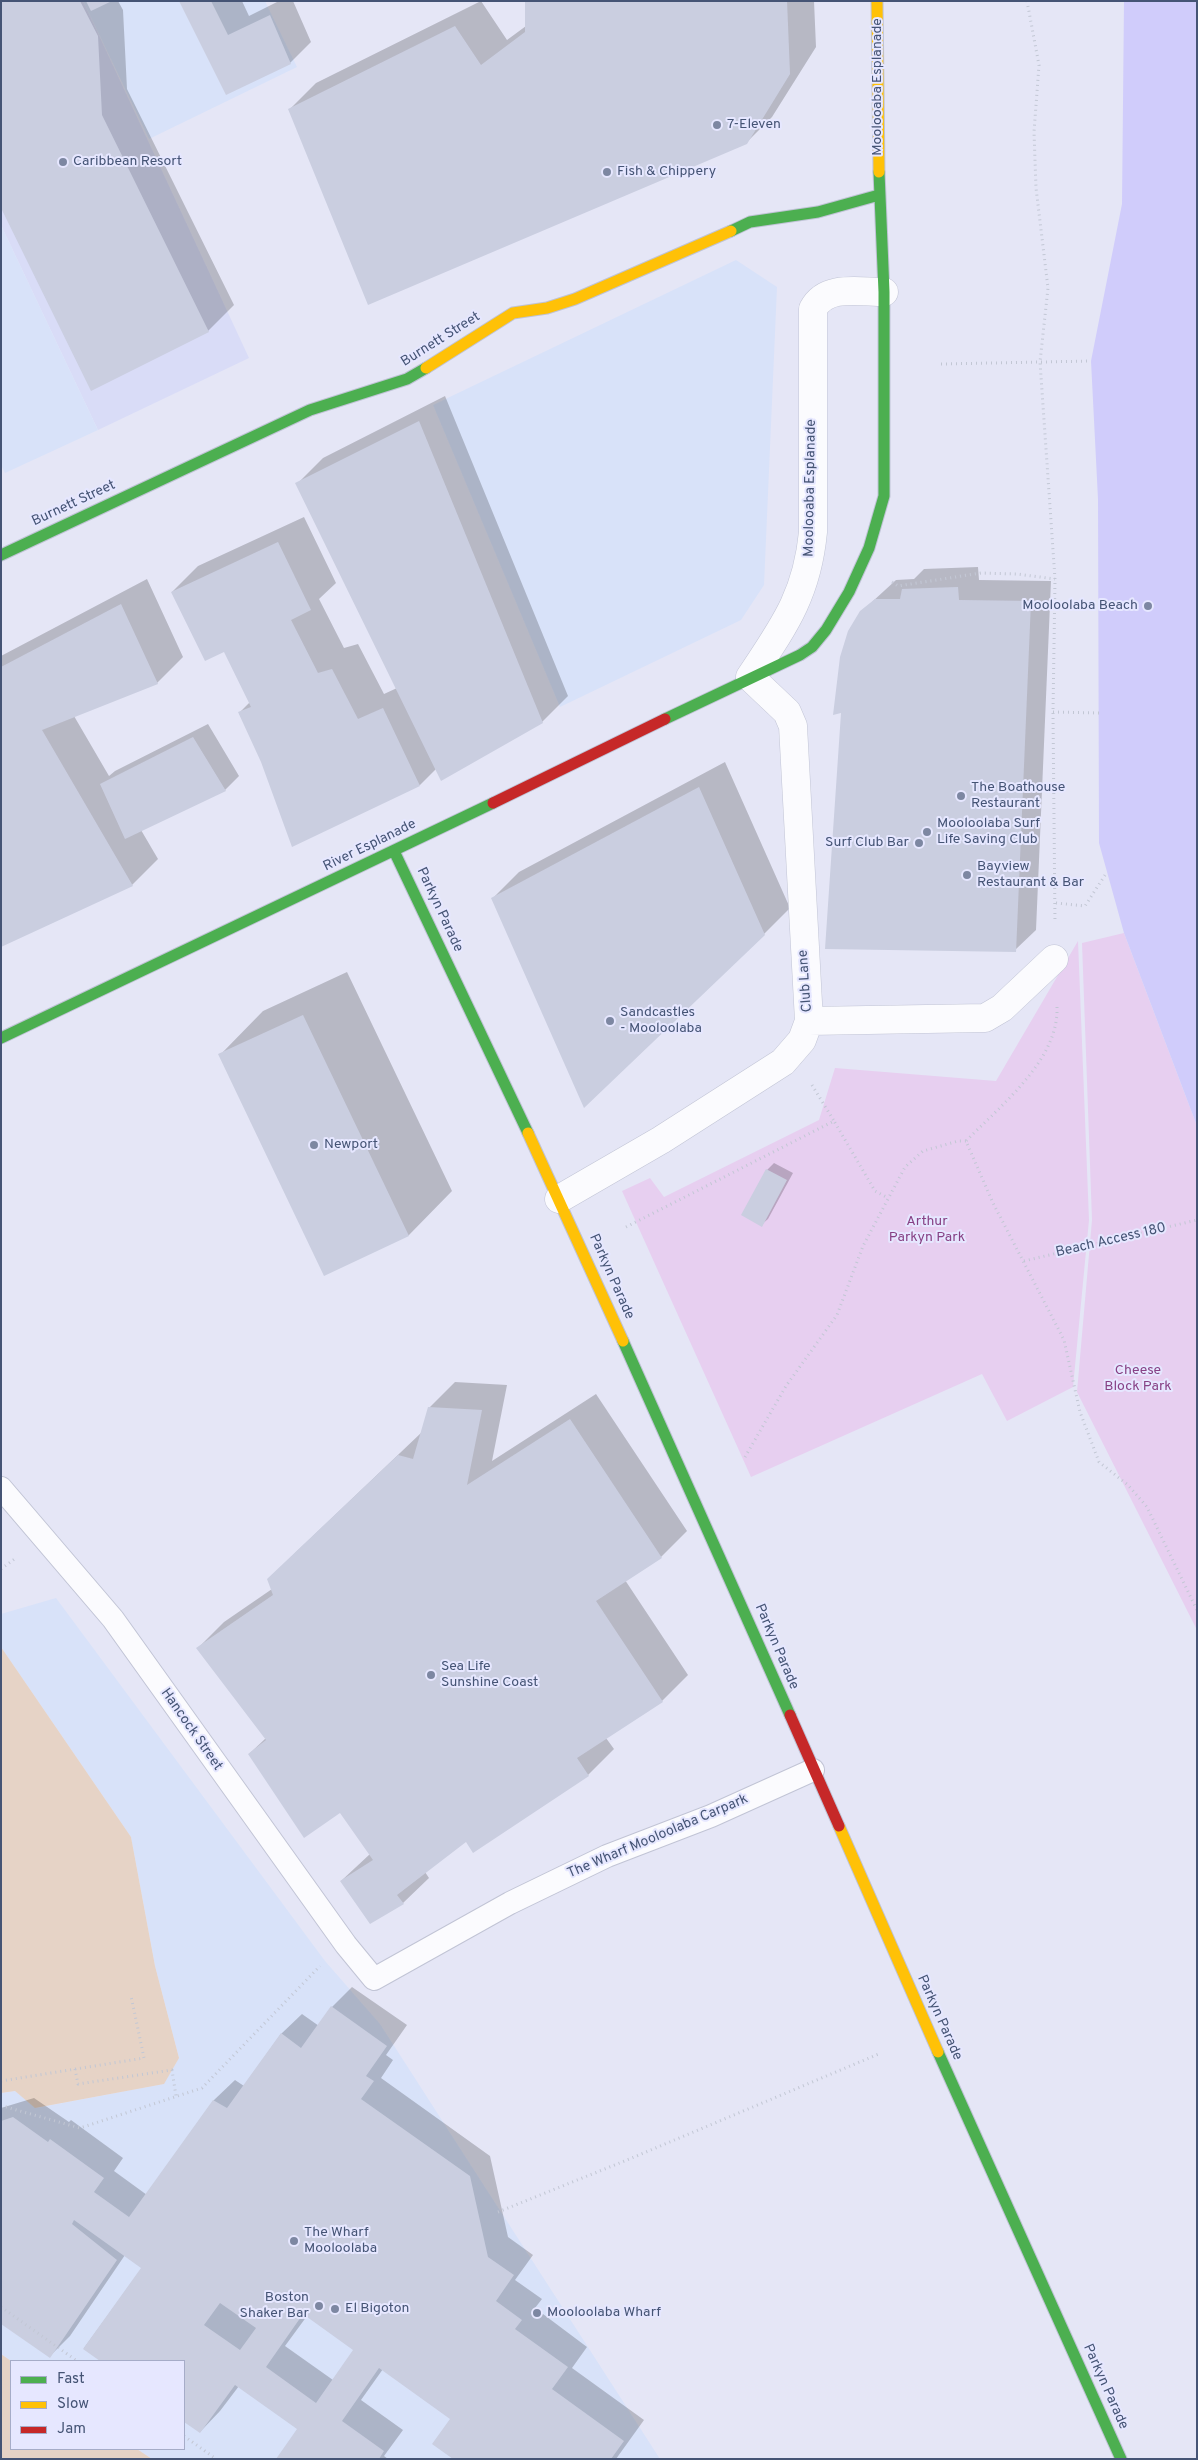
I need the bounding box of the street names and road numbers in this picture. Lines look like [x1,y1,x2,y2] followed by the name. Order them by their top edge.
[870,18,886,156] street label: Moolooaba Esplanade
[398,309,484,371] street label: Burnett Street
[801,419,821,557] street label: Moolooaba Esplanade
[30,477,118,531] street label: Burnett Street
[321,816,419,876] street label: River Esplanade
[412,865,466,955] street label: Parkyn Parade
[795,949,817,1013] street label: Club Lane
[1054,1220,1168,1262] street label: Beach Access 180
[585,1232,637,1322] street label: Parkyn Parade
[750,1602,802,1692] street label: Parkyn Parade
[156,1686,226,1774] street label: Hancock Street
[565,1791,751,1883] street label: The Wharf Mooloolaba Carpark
[913,1973,965,2063] street label: Parkyn Parade
[1079,2342,1131,2432] street label: Parkyn Parade

